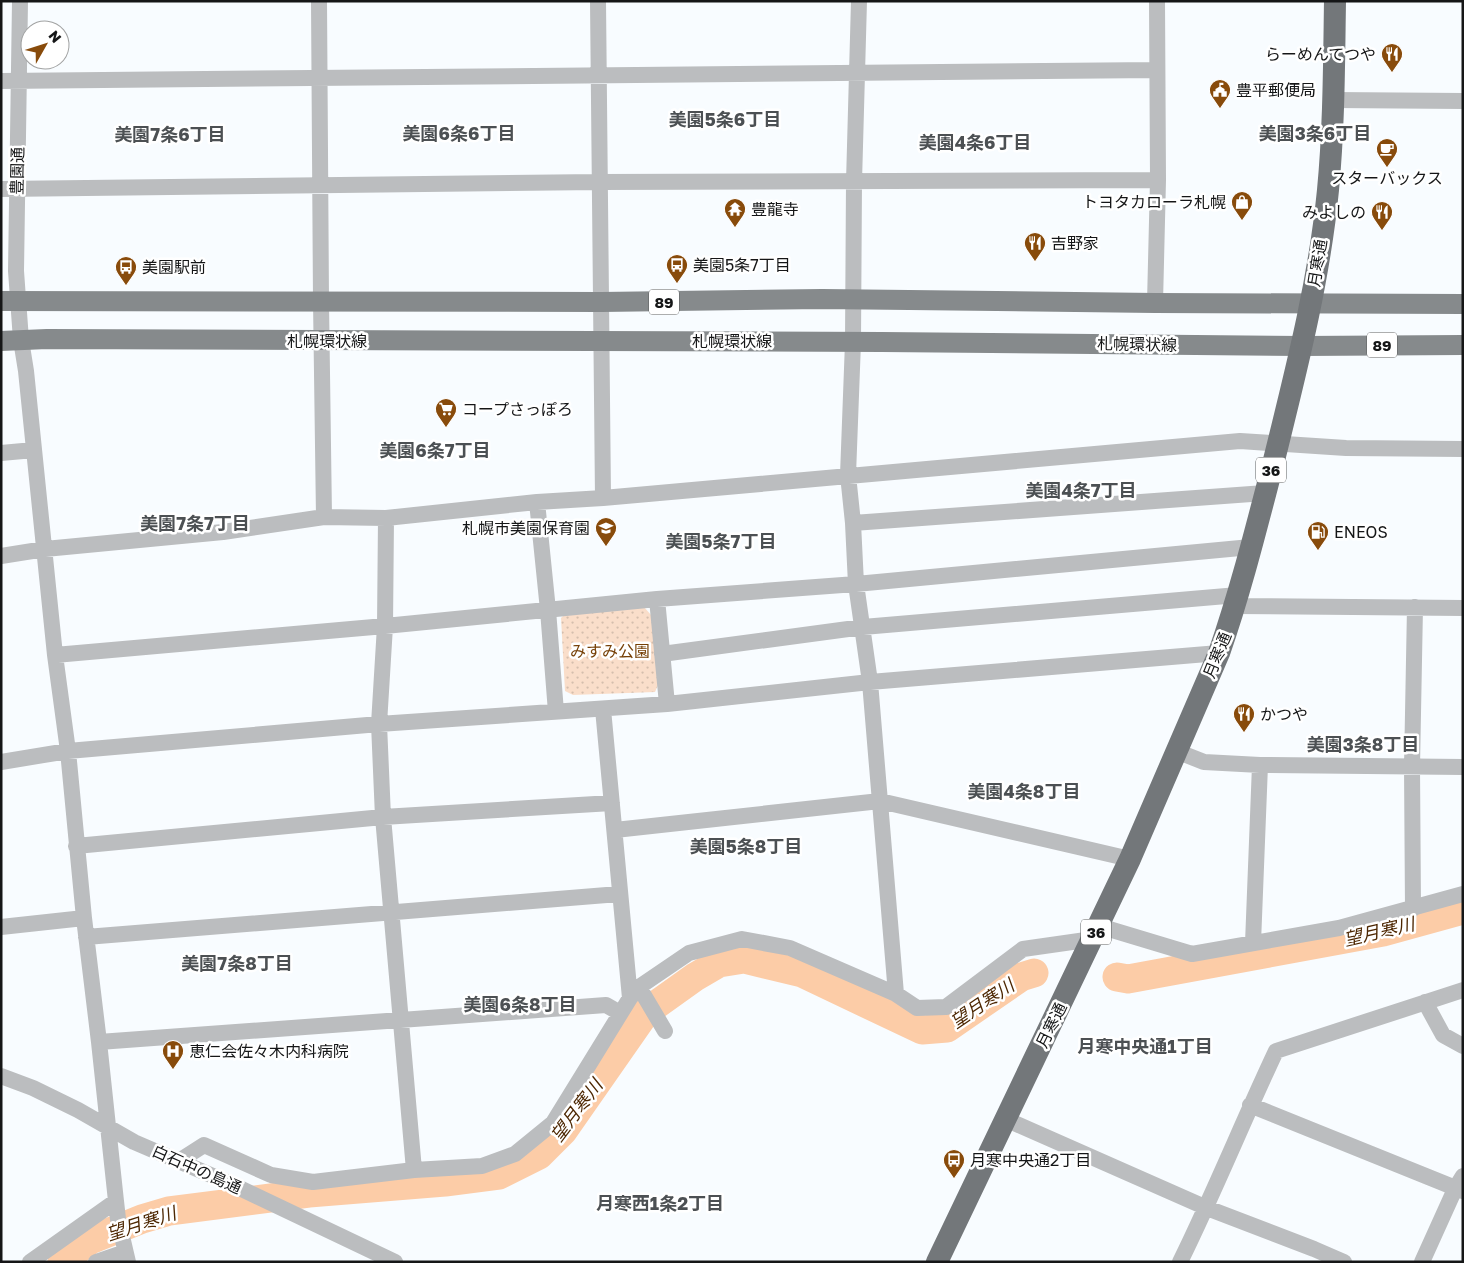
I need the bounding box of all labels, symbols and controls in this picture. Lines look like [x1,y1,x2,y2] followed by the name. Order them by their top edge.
[20,20,70,70] north arrow
[46,27,65,46] text: N
[1380,42,1404,73] restaurant icon: らーめんてつや
[1265,44,1376,64] place label: らーめんてつや
[1208,78,1232,109] public building icon: 豊平郵便局
[1236,80,1316,100] place label: 豊平郵便局
[669,108,781,130] district label: 美園5条6丁目
[403,122,515,144] district label: 美園6条6丁目
[1259,122,1371,144] district label: 美園3条6丁目
[114,123,226,145] district label: 美園7条6丁目
[919,131,1031,153] district label: 美園4条6丁目
[1375,137,1399,168] cafe icon: スターバックス
[7,147,27,195] street label: 豊園通
[1331,168,1443,188] place label: スターバックス
[1230,190,1254,221] shop icon: トヨタカローラ札幌
[1082,192,1226,212] place label: トヨタカローラ札幌
[723,197,747,228] temple icon: 豊龍寺
[751,199,799,219] place label: 豊龍寺
[1370,200,1394,231] restaurant icon: みよしの
[1302,202,1366,222] place label: みよしの
[1023,231,1047,262] restaurant icon: 吉野家
[1051,233,1099,253] place label: 吉野家
[1303,238,1331,288] street label: 月寒通
[665,253,689,284] bus stop icon: 美園5条7丁目
[114,255,138,286] bus stop icon: 美園駅前
[693,255,791,275] place label: 美園5条7丁目
[142,257,206,277] place label: 美園駅前
[649,290,679,314] road number: 89
[287,331,367,351] street label: 札幌環状線
[692,331,772,351] street label: 札幌環状線
[1367,332,1397,358] road number: 89
[1097,333,1177,355] street label: 札幌環状線
[434,397,458,428] supermarket icon: コープさっぽろ
[462,399,573,419] place label: コープさっぽろ
[379,439,491,461] district label: 美園6条7丁目
[1256,458,1286,482] road number: 36
[1025,479,1137,501] district label: 美園4条7丁目
[140,512,250,534] district label: 美園7条7丁目
[594,516,618,547] school or university icon: 札幌市美園保育園
[462,518,590,538] place label: 札幌市美園保育園
[1306,520,1330,551] fuel station icon: ENEOS
[1334,522,1388,542] place label: ENEOS
[666,530,776,552] district label: 美園5条7丁目
[1199,629,1235,681] street label: 月寒通
[570,641,650,661] park label: みすみ公園
[1232,702,1256,733] restaurant icon: かつや
[1260,704,1308,724] place label: かつや
[1307,733,1419,755] district label: 美園3条8丁目
[968,780,1080,802] district label: 美園4条8丁目
[690,835,802,857] district label: 美園5条8丁目
[1341,912,1419,950] water label: 望月寒川
[1081,920,1111,944] road number: 36
[181,952,293,974] district label: 美園7条8丁目
[946,973,1020,1032] water label: 望月寒川
[464,993,576,1015] district label: 美園6条8丁目
[1031,999,1071,1051] street label: 月寒通
[1077,1035,1213,1057] district label: 月寒中央通1丁目
[161,1039,185,1070] hospital icon: 恵仁会佐々木内科病院
[189,1041,349,1061] place label: 恵仁会佐々木内科病院
[546,1073,608,1145] water label: 望月寒川
[149,1140,245,1198] street label: 白石中の島通
[942,1148,966,1179] bus stop icon: 月寒中央通2丁目
[970,1150,1091,1170] place label: 月寒中央通2丁目
[596,1192,724,1214] district label: 月寒西1条2丁目
[103,1201,181,1245] water label: 望月寒川

